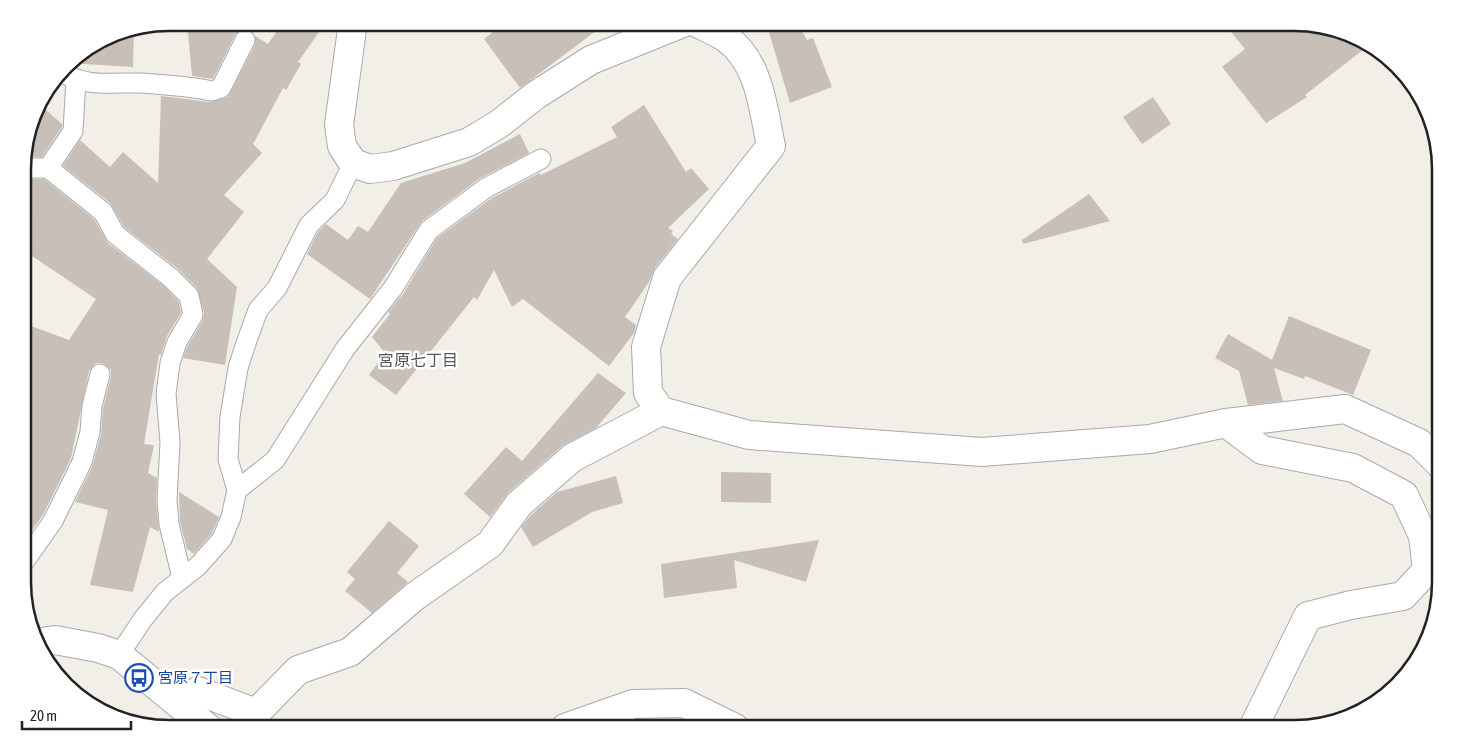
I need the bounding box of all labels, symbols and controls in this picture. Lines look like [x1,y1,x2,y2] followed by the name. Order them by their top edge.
[378,351,458,369] district label: 宮原七丁目
[124,663,154,693] bus stop icon: 宮原７丁目
[158,669,233,686] place label: 宮原７丁目
[22,698,131,730] scale bar
[30,707,57,724] text: 20 m

